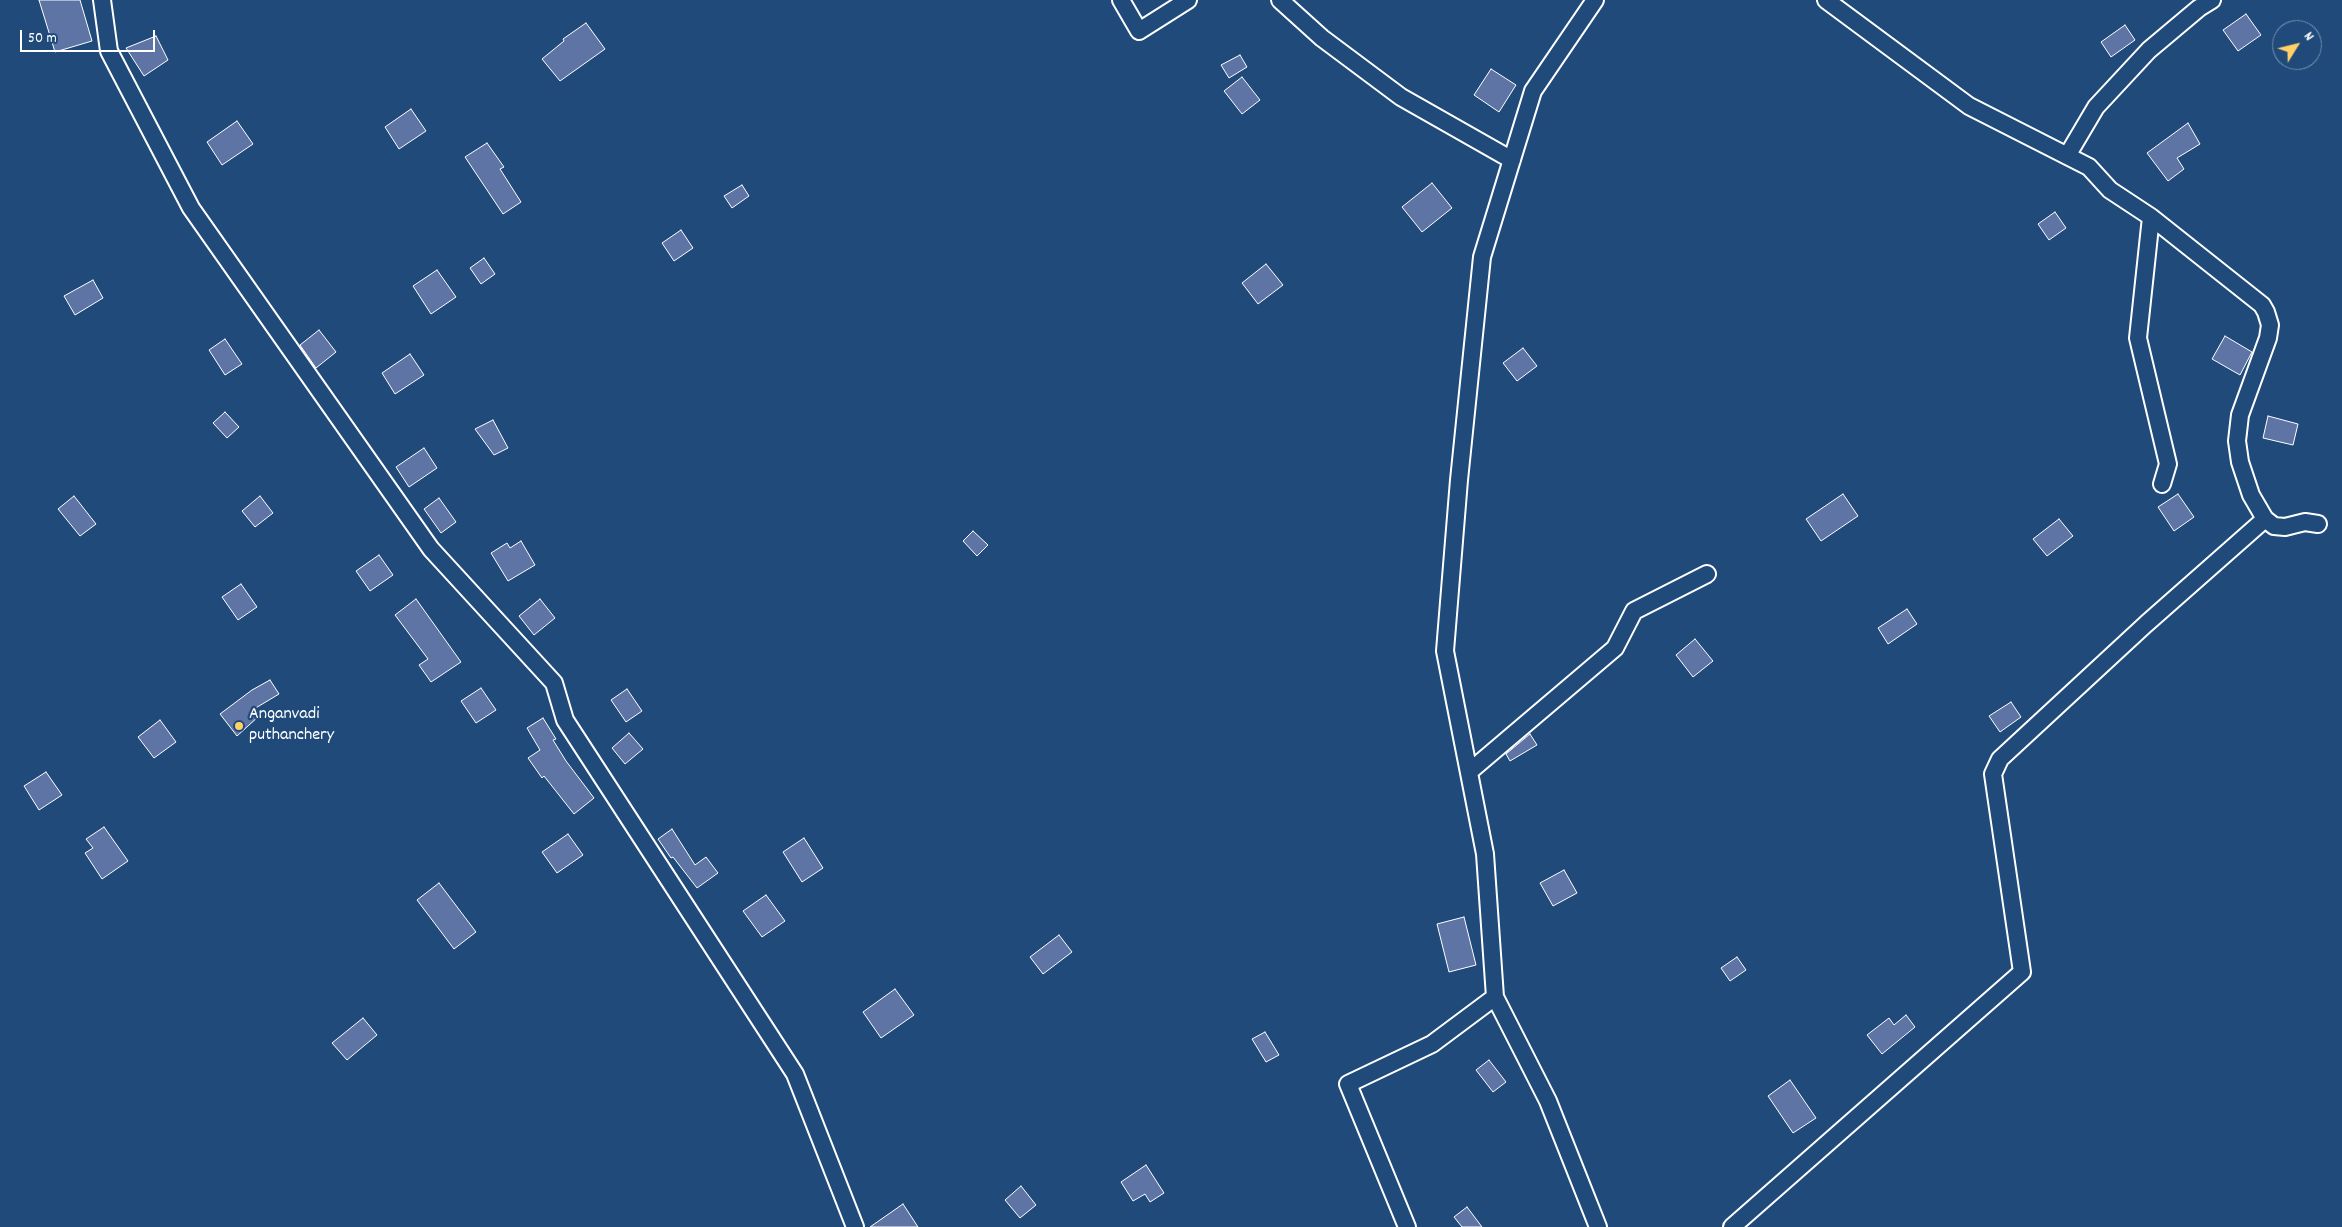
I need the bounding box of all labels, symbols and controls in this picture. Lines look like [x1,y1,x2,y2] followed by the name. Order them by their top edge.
[22,20,158,52] scale bar
[2272,20,2322,70] north arrow
[28,28,57,50] text: 50 m
[2298,28,2318,45] text: N
[249,705,334,748] place label: Anganvadi puthanchery
[233,720,245,732] marker: Anganvadi puthanchery

